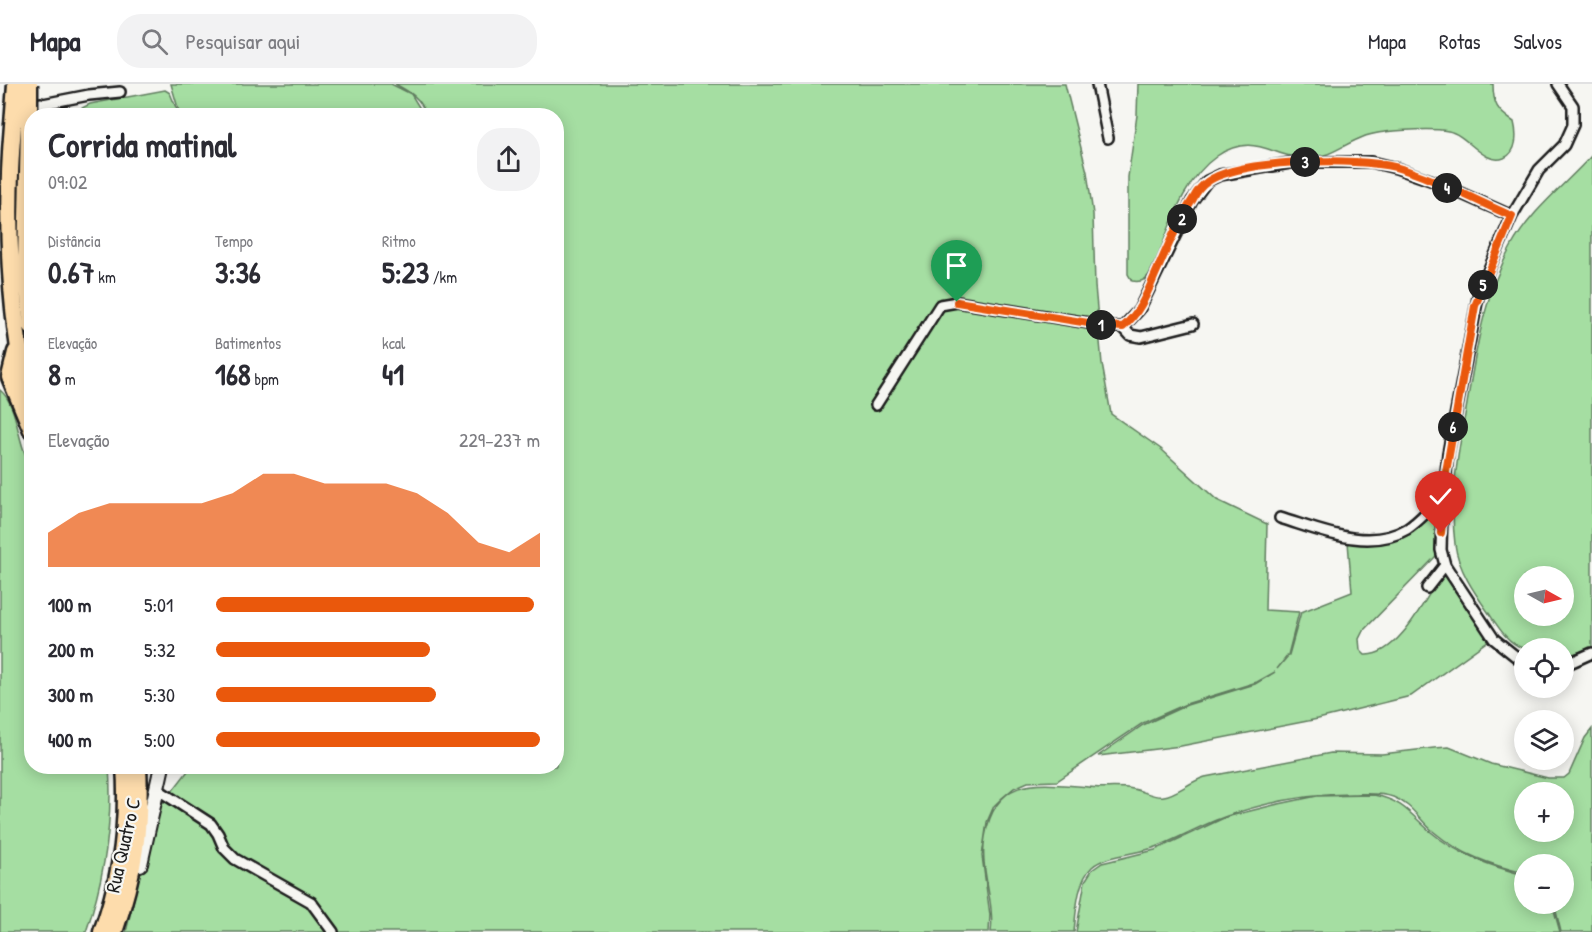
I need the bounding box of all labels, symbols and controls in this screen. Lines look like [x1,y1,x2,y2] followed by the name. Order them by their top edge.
[117,14,537,68] search box
[30,22,81,60] text: Mapa
[138,25,171,58] icon: search
[186,26,301,56] text: Pesquisar aqui
[1368,27,1406,56] text: Mapa
[1439,27,1481,56] text: Rotas
[1514,27,1562,56] text: Salvos
[48,123,236,167] text: Corrida matinal
[477,128,540,191] button: share
[1290,147,1320,177] pin: 3
[1301,151,1309,173] text: 3
[48,168,87,195] text: 09:02
[1432,173,1462,203] pin: 4
[1444,177,1450,199] text: 4
[1167,204,1197,234] pin: 2
[1178,208,1186,230] text: 2
[48,230,100,252] text: Distância
[215,230,253,252] text: Tempo
[382,230,416,252] text: Ritmo
[931,240,982,302] pin
[940,249,973,282] icon: arrive
[48,252,95,292] text: 0.67
[215,252,261,292] text: 3:36
[382,252,429,292] text: 5:23
[95,266,116,288] text: km
[429,266,457,288] text: /km
[1468,270,1498,300] pin: 5
[1480,274,1486,296] text: 5
[1086,310,1116,340] pin: 1
[1098,314,1104,336] text: 1
[48,332,97,354] text: Elevação
[215,332,281,354] text: Batimentos
[382,332,405,354] text: kcal
[48,354,61,394] text: 8
[215,354,251,394] text: 168
[382,354,404,394] text: 41
[61,368,76,390] text: m
[251,368,279,390] text: bpm
[1438,412,1468,442] pin: 6
[1450,416,1456,438] text: 6
[48,426,110,453] text: Elevação
[459,426,540,453] text: 229–237 m
[1415,471,1466,533] pin
[1424,480,1457,513] icon: check
[1514,566,1574,626] north arrow
[1514,566,1574,914] map controls
[48,591,91,618] text: 100 m
[144,591,173,618] text: 5:01
[48,636,93,663] text: 200 m
[144,636,175,663] text: 5:32
[1514,638,1574,698] button: locate
[48,681,93,708] text: 300 m
[144,681,175,708] text: 5:30
[1514,710,1574,770] button: layers
[48,726,92,753] text: 400 m
[144,726,175,753] text: 5:00
[1514,782,1574,842] button: +
[98,795,147,895] street label: Rua Quatro C
[1514,854,1574,914] button: −

